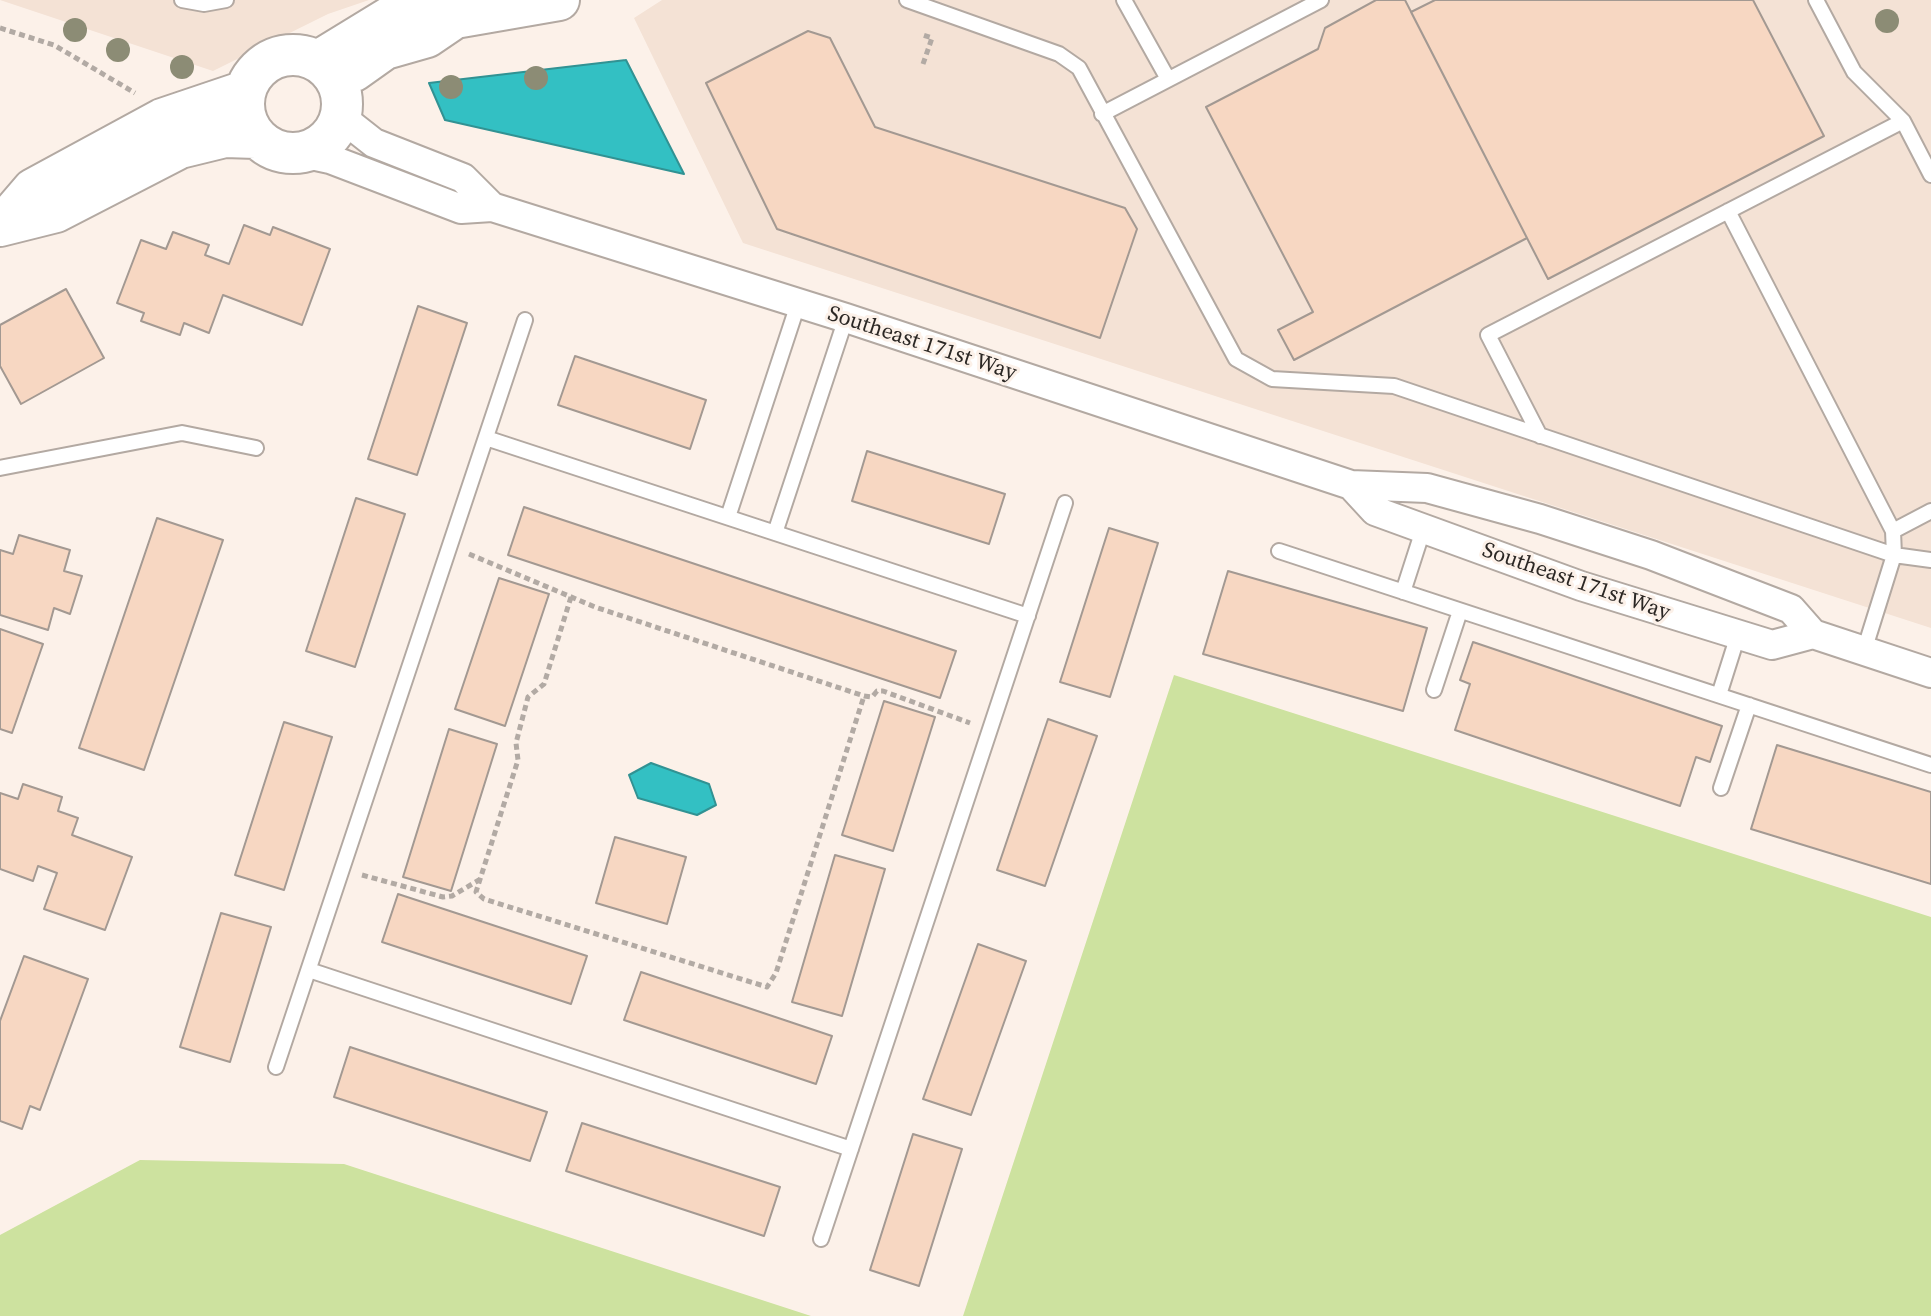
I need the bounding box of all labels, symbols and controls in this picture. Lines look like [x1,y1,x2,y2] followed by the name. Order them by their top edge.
[824,301,1020,387] street label: Southeast 171st Way
[1479,537,1673,627] street label: Southeast 171st Way

